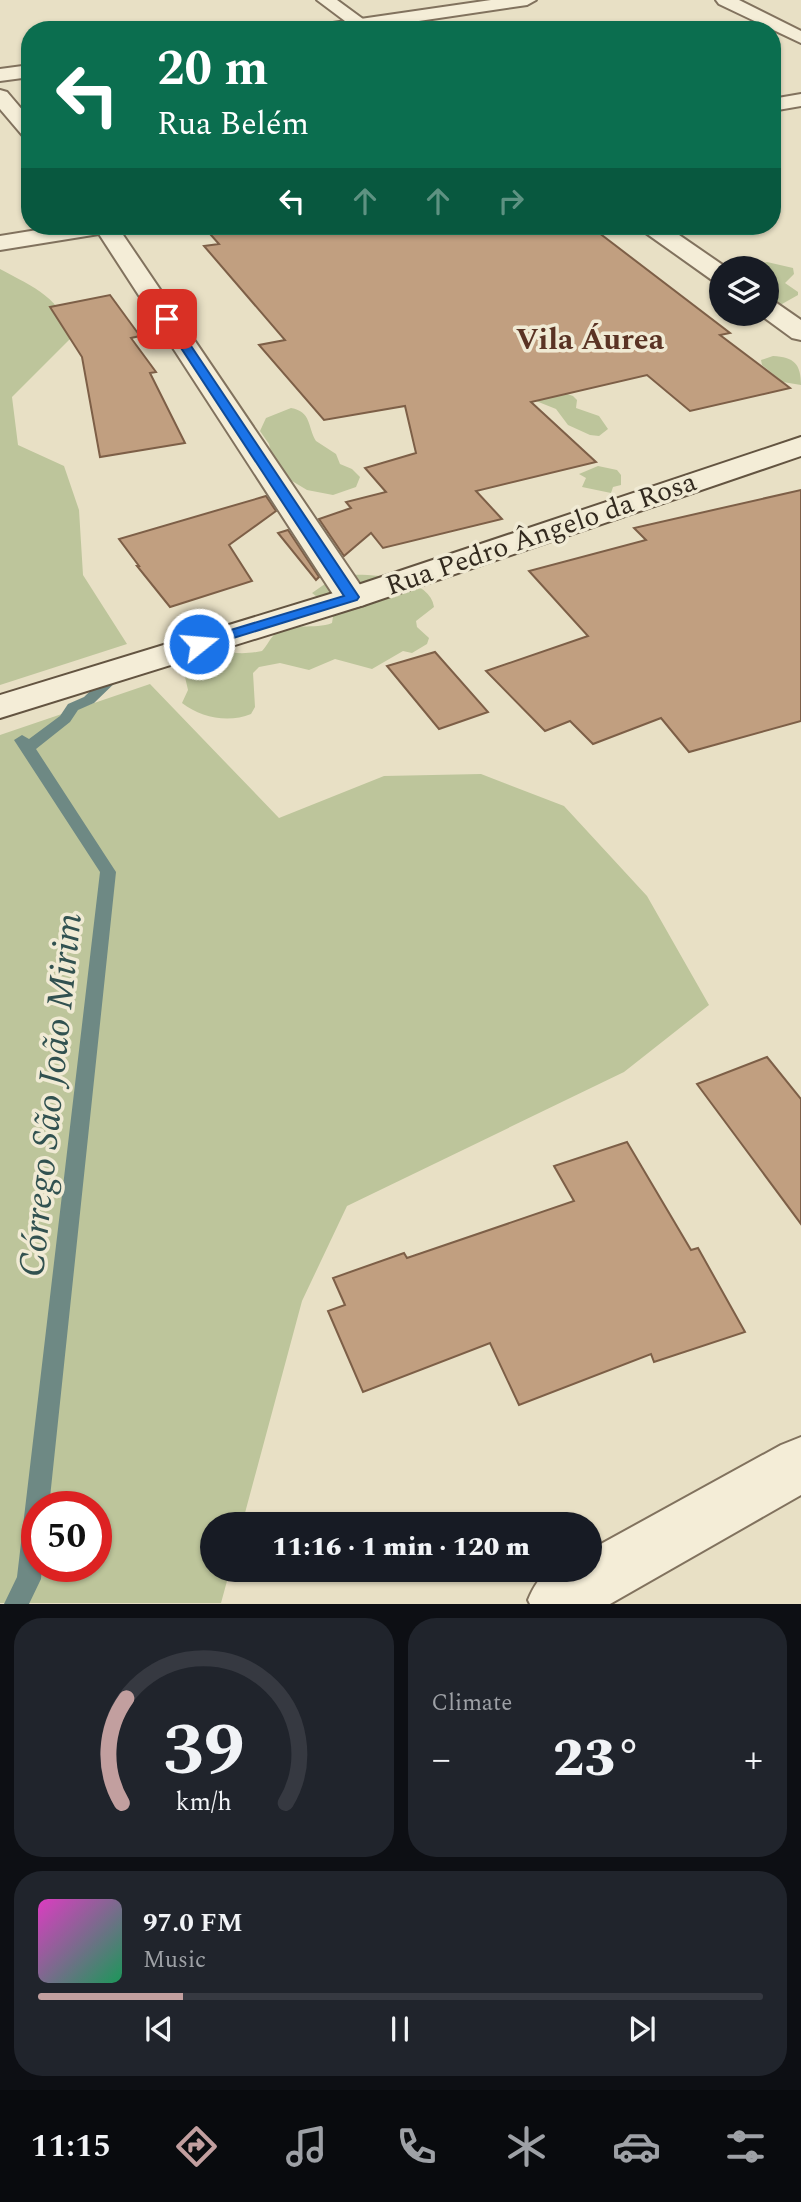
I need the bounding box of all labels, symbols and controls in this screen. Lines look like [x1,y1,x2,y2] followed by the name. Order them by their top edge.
[157,32,268,107] text: 20 m
[42,49,133,140] icon: left
[157,100,309,149] text: Rua Belém
[273,182,311,220] icon: left
[346,182,384,220] icon: ahead
[419,182,457,220] icon: ahead
[492,182,530,220] icon: right
[709,256,779,326] map controls
[709,256,779,326] button: layers
[137,289,197,349] pin
[148,300,186,338] icon: arrive
[516,317,665,363] district label: Vila Áurea
[380,460,703,607] street label: Rua Pedro Ângelo da Rosa
[162,607,236,681] position arrow
[4,910,98,1280] water label: Córrego São João Mirim
[21,1491,112,1582] speed limit sign: 50
[272,1527,530,1567] text: 11:16 · 1 min · 120 m
[432,1686,512,1721] text: Climate
[163,1697,245,1808] text: 39
[553,1720,641,1799] text: 23°
[432,1731,451,1789] text: −
[744,1731,763,1789] text: +
[176,1784,232,1822] text: km/h
[143,1903,243,1943] text: 97.0 FM
[143,1943,206,1978] text: Music
[140,2010,178,2048] icon: previous
[381,2010,419,2048] icon: pause
[623,2010,661,2048] icon: next
[30,2122,111,2171] text: 11:15
[172,2122,221,2171] icon: directions
[282,2122,331,2171] icon: music
[392,2122,441,2171] icon: phone
[502,2122,551,2171] icon: climate
[612,2122,661,2171] icon: car
[721,2122,770,2171] icon: filters

